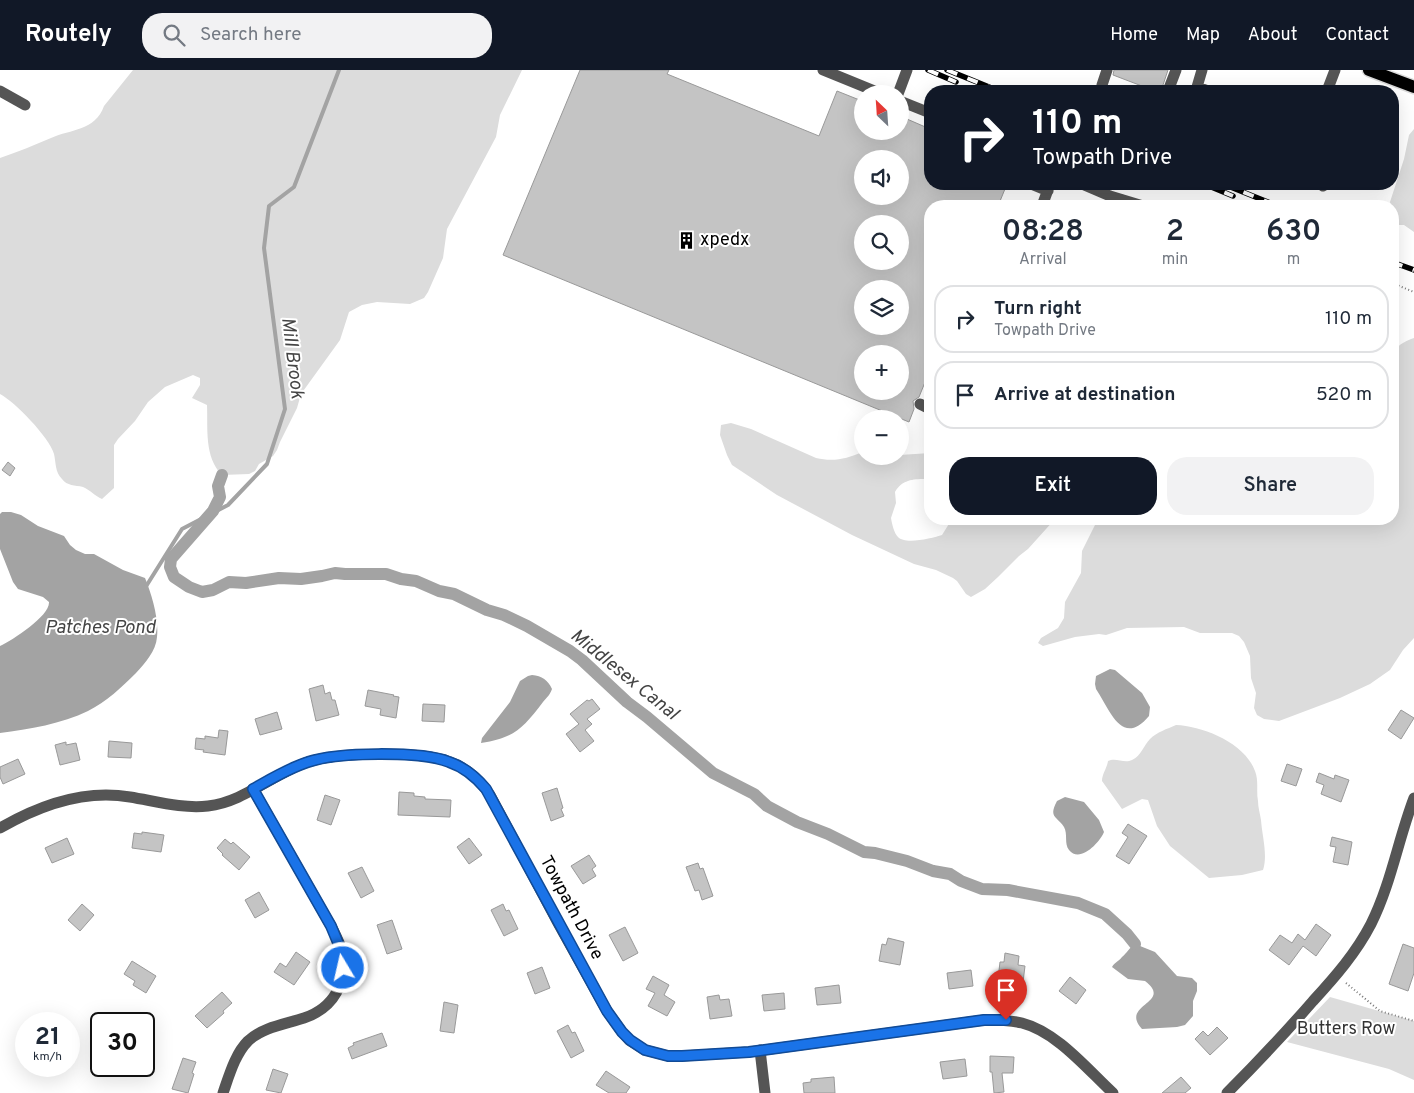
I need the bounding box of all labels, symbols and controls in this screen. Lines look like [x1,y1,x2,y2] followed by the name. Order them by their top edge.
[142,13,492,58] search box
[25,20,112,50] text: Routely
[160,21,188,49] icon: search
[200,23,301,47] text: Search here
[1110,24,1158,47] text: Home
[1186,24,1220,47] text: Map
[1248,24,1297,47] text: About
[1325,24,1389,47] text: Contact
[854,85,909,140] north arrow
[854,85,909,465] map controls
[1032,102,1122,146] text: 110 m
[949,105,1014,170] icon: right
[1032,145,1172,172] text: Towpath Drive
[854,150,909,205] button: sound
[1002,214,1084,251] text: 08:28
[1166,214,1184,251] text: 2
[1266,214,1321,251] text: 630
[854,215,909,270] button: search
[700,229,749,252] place label: xpedx
[676,230,696,250] building icon: xpedx
[1019,250,1067,270] text: Arrival
[1162,250,1188,270] text: min
[1287,250,1300,270] text: m
[854,280,909,335] button: layers
[994,297,1082,321] text: Turn right
[951,305,979,333] icon: right
[1325,307,1372,331] text: 110 m
[275,316,309,401] water label: Mill Brook
[994,321,1096,341] text: Towpath Drive
[854,345,909,400] button: +
[951,381,979,409] icon: arrive
[994,383,1175,407] text: Arrive at destination
[1316,383,1372,407] text: 520 m
[854,410,909,465] button: −
[949,457,1157,515] button: Exit
[1167,457,1374,515] button: Share
[45,616,157,640] water label: Patches Pond
[565,624,684,727] water label: Middlesex Canal
[534,852,608,964] street label: Towpath Drive
[316,941,368,993] position arrow
[985,969,1027,1020] pin
[992,976,1020,1004] icon: arrive
[90,1012,155,1077] speed limit sign: 30
[1297,1018,1395,1041] park label: Butters Row
[35,1022,60,1054] text: 21
[33,1049,62,1065] text: km/h

